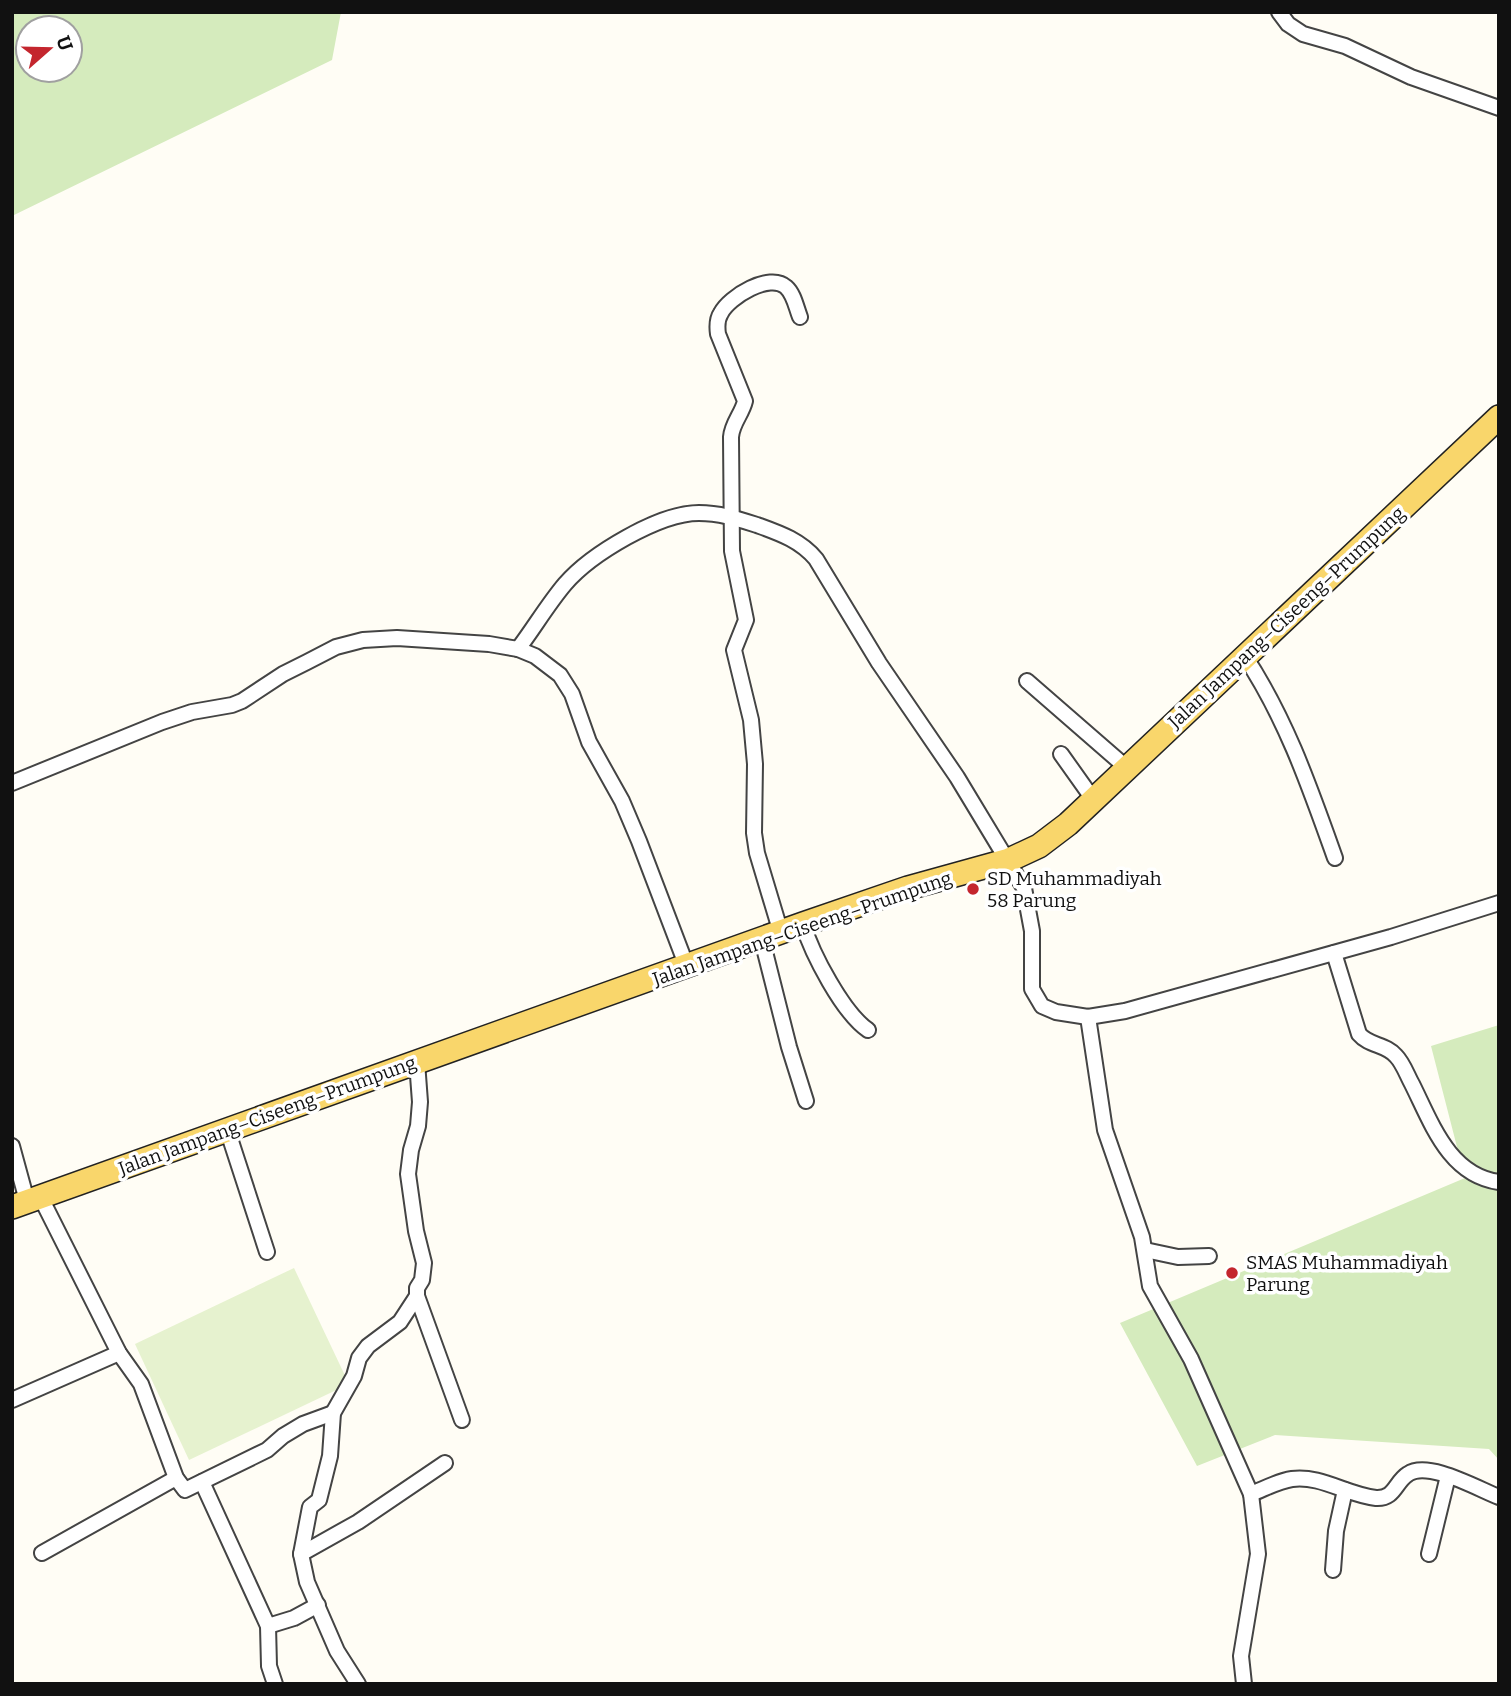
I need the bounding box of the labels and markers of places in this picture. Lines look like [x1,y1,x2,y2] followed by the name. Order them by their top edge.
[987,867,1162,912] place label: SD Muhammadiyah 58 Parung
[965,881,981,897] marker: SD Muhammadiyah 58 Parung
[1246,1251,1448,1296] place label: SMAS Muhammadiyah Parung
[1224,1265,1240,1281] marker: SMAS Muhammadiyah Parung

